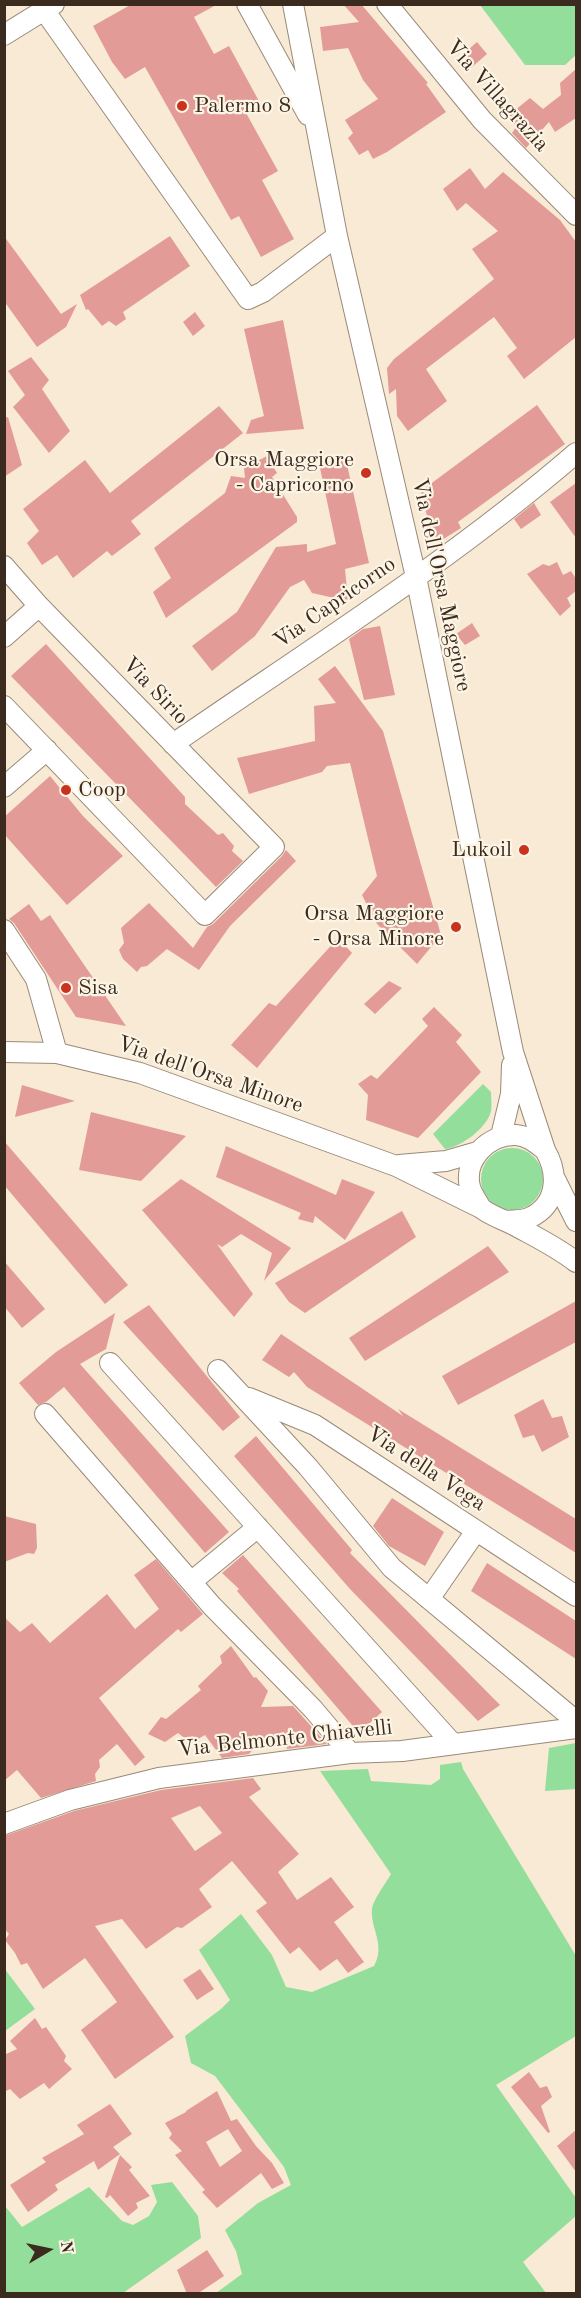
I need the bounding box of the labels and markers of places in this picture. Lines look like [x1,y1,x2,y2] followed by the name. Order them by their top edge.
[194,93,291,119] place label: Palermo 8
[175,99,189,113] marker: Palermo 8
[214,447,354,499] place label: Orsa Maggiore - Capricorno
[359,466,373,480] marker: Orsa Maggiore - Capricorno
[78,777,126,803] place label: Coop
[59,783,73,797] marker: Coop
[451,837,512,863] place label: Lukoil
[517,843,531,857] marker: Lukoil
[304,901,444,952] place label: Orsa Maggiore - Orsa Minore
[449,920,463,934] marker: Orsa Maggiore - Orsa Minore
[78,975,118,1001] place label: Sisa
[59,981,73,995] marker: Sisa

